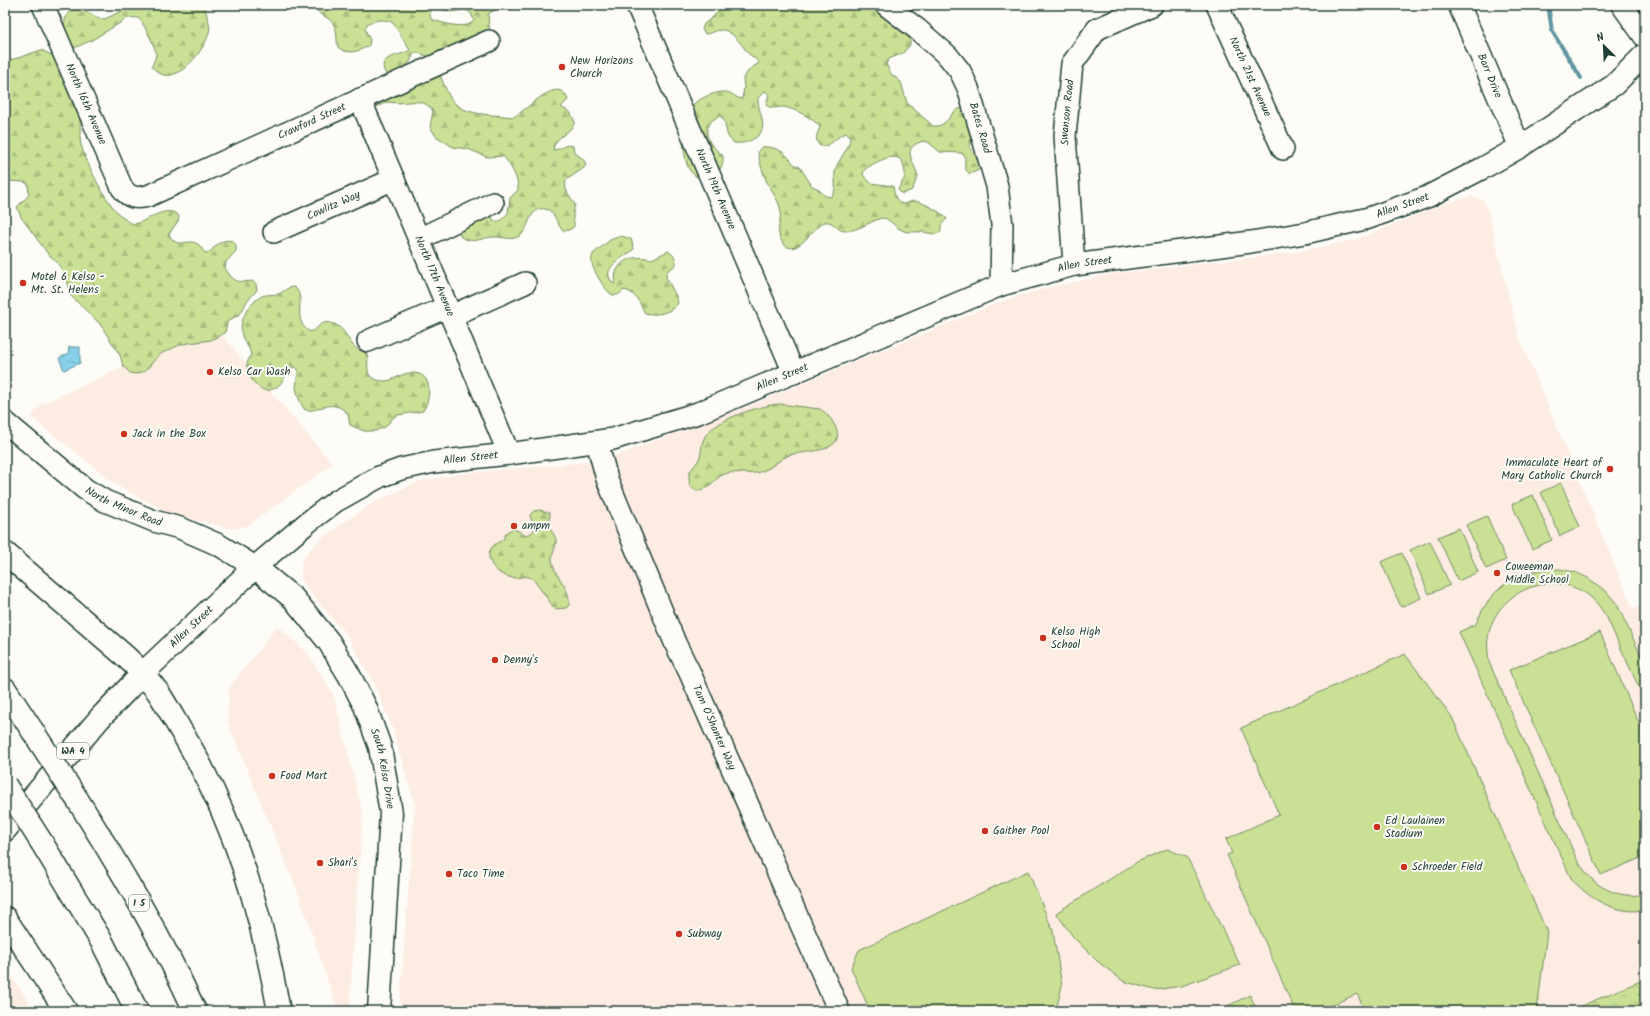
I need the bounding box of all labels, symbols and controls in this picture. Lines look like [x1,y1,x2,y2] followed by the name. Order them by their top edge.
[1584,26,1624,66] north arrow
[1594,28,1607,47] text: N
[1224,34,1276,120] street label: North 21st Avenue
[1472,51,1507,101] street label: Barr Drive
[570,52,634,83] place label: New Horizons Church
[60,61,111,148] street label: North 16th Avenue
[557,62,567,72] marker: New Horizons Church
[1056,78,1080,146] street label: Swanson Road
[275,98,350,145] street label: Crawford Street
[964,100,996,156] street label: Bates Road
[690,146,741,232] street label: North 19th Avenue
[304,186,364,225] street label: Cowlitz Way
[1374,188,1432,224] street label: Allen Street
[409,233,459,319] street label: North 17th Avenue
[1055,251,1114,278] street label: Allen Street
[31,268,105,299] place label: Motel 6 Kelso - Mt. St. Helens
[18,278,28,288] marker: Motel 6 Kelso - Mt. St. Helens
[753,358,812,396] street label: Allen Street
[218,363,290,381] place label: Kelso Car Wash
[205,367,215,377] marker: Kelso Car Wash
[132,425,206,443] place label: Jack in the Box
[119,429,129,439] marker: Jack in the Box
[442,446,500,470] street label: Allen Street
[1501,454,1604,485] place label: Immaculate Heart of Mary Catholic Church
[1605,464,1615,474] marker: Immaculate Heart of Mary Catholic Church
[81,482,164,532] street label: North Minor Road
[522,517,550,535] place label: ampm
[509,521,519,531] marker: ampm
[1505,558,1569,589] place label: Coweeman Middle School
[1492,568,1502,578] marker: Coweeman Middle School
[165,601,218,653] street label: Allen Street
[1051,623,1100,654] place label: Kelso High School
[1038,633,1048,643] marker: Kelso High School
[503,651,539,669] place label: Denny's
[490,655,500,665] marker: Denny's
[687,682,741,774] street label: Tam O'Shanter Way
[365,726,399,810] street label: South Kelso Drive
[57,743,89,759] road number: WA 4
[280,767,328,785] place label: Food Mart
[267,771,277,781] marker: Food Mart
[1385,812,1445,843] place label: Ed Laulainen Stadium
[993,822,1050,840] place label: Gaither Pool
[1372,822,1382,832] marker: Ed Laulainen Stadium
[980,826,990,836] marker: Gaither Pool
[328,854,358,872] place label: Shari's
[315,858,325,868] marker: Shari's
[1412,858,1483,876] place label: Schroeder Field
[1399,862,1409,872] marker: Schroeder Field
[457,865,505,883] place label: Taco Time
[444,869,454,879] marker: Taco Time
[129,895,149,911] road number: I 5
[687,925,722,943] place label: Subway
[674,929,684,939] marker: Subway

